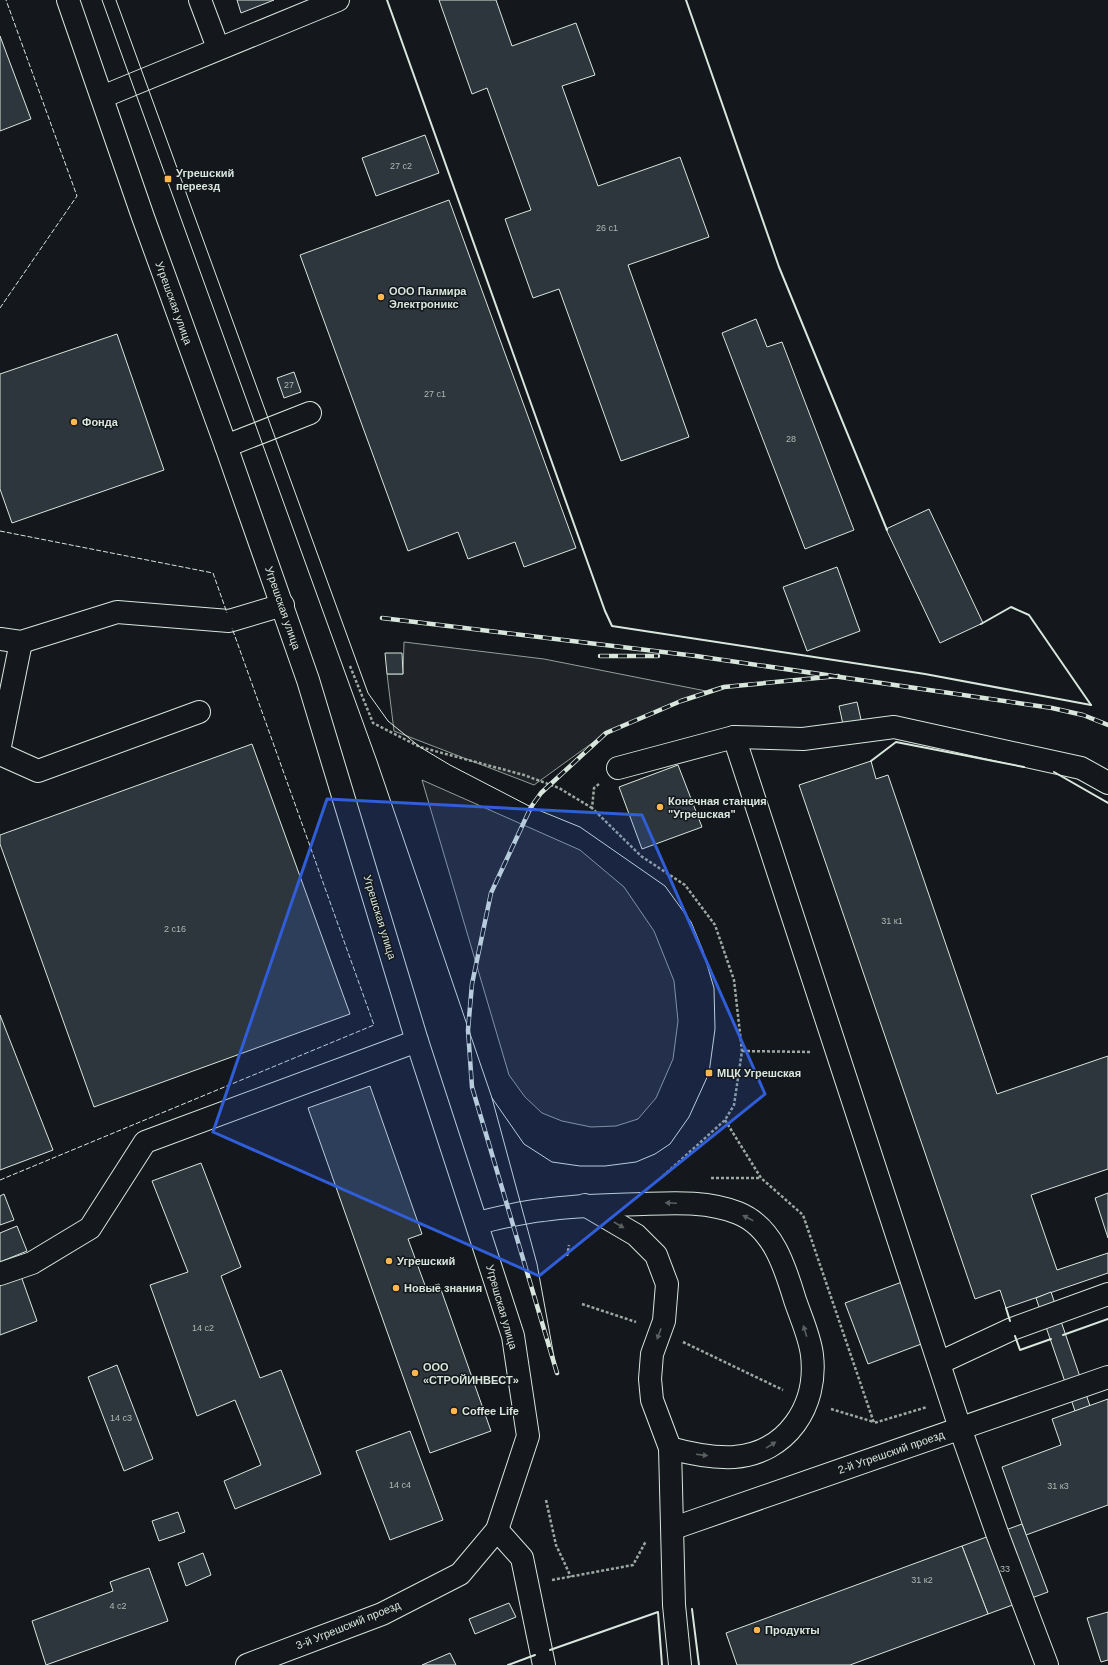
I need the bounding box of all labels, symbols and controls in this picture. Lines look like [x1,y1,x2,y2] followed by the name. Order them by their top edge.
[390,161,412,171] house number: 27 с2
[176,167,234,192] place label: Угрешский переезд
[163,174,173,184] marker: Угрешский переезд
[596,223,618,233] house number: 26 с1
[153,260,195,347] street label: Угрешская улица
[389,285,467,310] place label: ООО Палмира Электроникс
[376,292,386,302] marker: ООО Палмира Электроникс
[284,380,294,390] house number: 27
[424,389,446,399] house number: 27 с1
[82,416,119,428] place label: Фонда
[69,417,79,427] marker: Фонда
[786,434,796,444] house number: 28
[263,565,303,652] street label: Угрешская улица
[668,795,767,820] place label: Конечная станция "Угрешская"
[655,802,665,812] marker: Конечная станция "Угрешская"
[361,873,399,961] street label: Угрешская улица
[881,916,903,926] house number: 31 к1
[164,924,186,934] house number: 2 с16
[717,1067,801,1079] place label: МЦК Угрешская
[704,1068,714,1078] marker: МЦК Угрешская
[665,1200,677,1207] one-way arrow
[742,1215,754,1221] one-way arrow
[613,1221,625,1228] one-way arrow
[397,1255,455,1267] place label: Угрешский
[384,1256,394,1266] marker: Угрешский
[484,1263,520,1352] street label: Угрешская улица
[404,1282,482,1294] place label: Новые знания
[391,1283,401,1293] marker: Новые знания
[192,1323,214,1333] house number: 14 с2
[802,1325,808,1337] one-way arrow
[656,1328,662,1340] one-way arrow
[423,1361,519,1386] place label: ООО «СТРОЙИНВЕСТ»
[410,1368,420,1378] marker: ООО «СТРОЙИНВЕСТ»
[462,1405,519,1417] place label: Coffee Life
[449,1406,459,1416] marker: Coffee Life
[110,1413,132,1423] house number: 14 с3
[836,1428,946,1476] street label: 2-й Угрешский проезд
[765,1441,777,1448] one-way arrow
[696,1452,708,1458] one-way arrow
[389,1480,411,1490] house number: 14 с4
[1047,1481,1069,1491] house number: 31 к3
[1000,1564,1010,1574] house number: 33
[911,1575,933,1585] house number: 31 к2
[294,1598,402,1651] street label: 3-й Угрешский проезд
[109,1601,127,1611] house number: 4 с2
[765,1624,820,1636] place label: Продукты
[752,1625,762,1635] marker: Продукты

